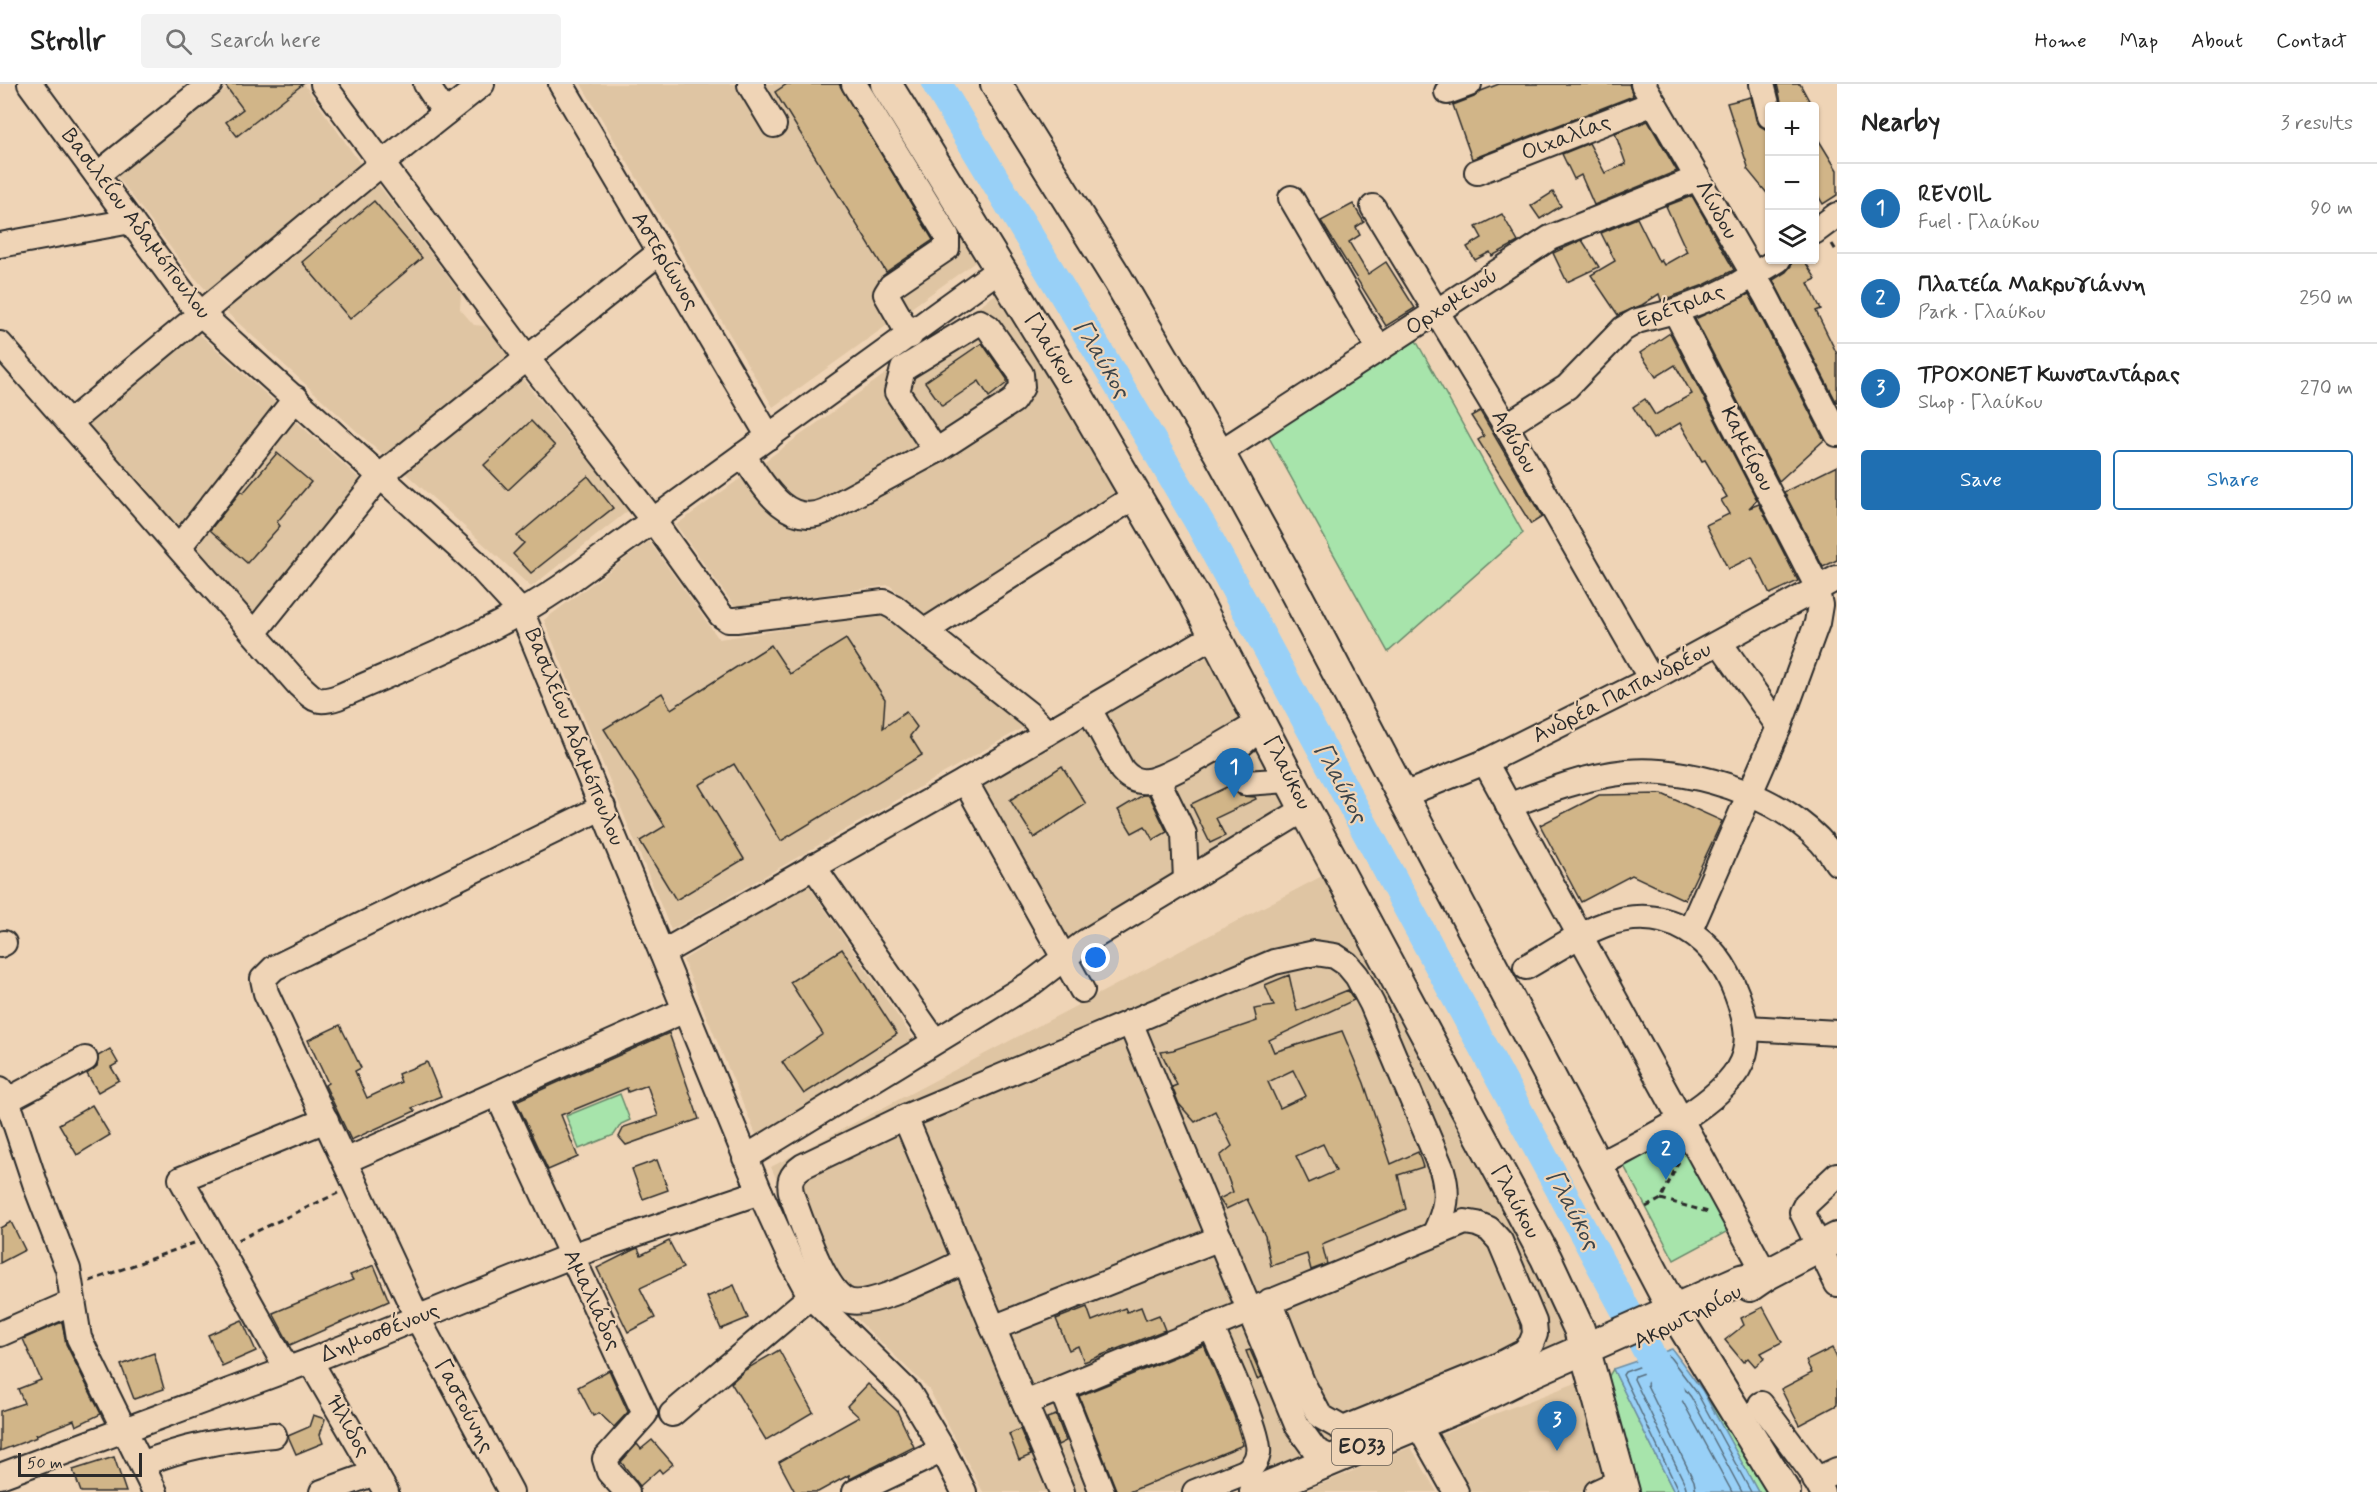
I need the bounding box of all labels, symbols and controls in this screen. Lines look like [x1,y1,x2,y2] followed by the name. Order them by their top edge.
[141,14,561,68] search box
[30,23,105,60] text: Strollr
[162,25,195,58] icon: search
[210,27,321,55] text: Search here
[2035,27,2087,55] text: Home
[2120,27,2158,55] text: Map
[2191,27,2243,55] text: About
[2276,27,2347,55] text: Contact
[1765,102,1819,264] map controls
[1765,102,1819,156] button: +
[1861,106,1940,140] text: Nearby
[1517,108,1615,168] street label: Οιχαλίας
[2281,110,2353,137] text: 3 results
[55,123,217,325] street label: Βασιλείου Αδαμόπουλου
[1765,156,1819,210] button: −
[1688,175,1744,245] street label: Λίνδου
[1918,181,1992,209] text: REVOIL
[1876,195,1885,222] text: 1
[2310,195,2353,222] text: 90 m
[625,207,705,315] street label: Αστερίωνος
[1918,209,2039,236] text: Fuel · Γλαύκου
[1765,210,1819,264] button: layers
[1400,262,1504,342] street label: Ορχομενού
[1918,271,2146,299] text: Πλατεία Μακρυγιάννη
[1633,276,1729,335] street label: Ερέτριας
[1876,285,1885,312] text: 2
[2299,285,2353,312] text: 250 m
[1918,299,2046,326] text: Park · Γλαύκου
[1017,308,1083,390] street label: Γλαύκου
[1065,314,1137,405] water label: Γλαύκος
[1918,361,2180,389] text: ΤΡΟΧΟΝΕΤ Κωνσταντάρας
[1876,375,1885,402] text: 3
[2300,375,2353,402] text: 270 m
[1918,389,2042,416] text: Shop · Γλαύκου
[1714,402,1780,496] street label: Καμείρου
[1485,405,1543,479] street label: Αβύδου
[1861,450,2101,510] button: Save
[2113,450,2353,510] button: Share
[518,624,630,850] street label: Βασιλείου Αδαμόπουλου
[1527,635,1716,750] street label: Ανδρέα Παπανδρέου
[1256,731,1318,815] street label: Γλαύκου
[1306,738,1375,830] water label: Γλαύκος
[1214,748,1254,798] pin: 1
[1081,943,1110,972] your location
[1646,1130,1686,1180] pin: 2
[1484,1160,1546,1244] street label: Γλαύκου
[1538,1165,1607,1257] water label: Γλαύκος
[556,1245,628,1355] street label: Αμαλιάδος
[1629,1278,1747,1356] street label: Ακρωτηρίου
[316,1296,444,1370] street label: Δημοσθένους
[428,1354,500,1458] street label: Γαστούνης
[319,1390,377,1462] street label: Ήλιδος
[1538,1402,1576,1451] pin: 3
[1332,1429,1392,1465] road number: ΕΟ33
[18,1450,142,1478] scale bar
[27,1453,63,1474] text: 50 m

